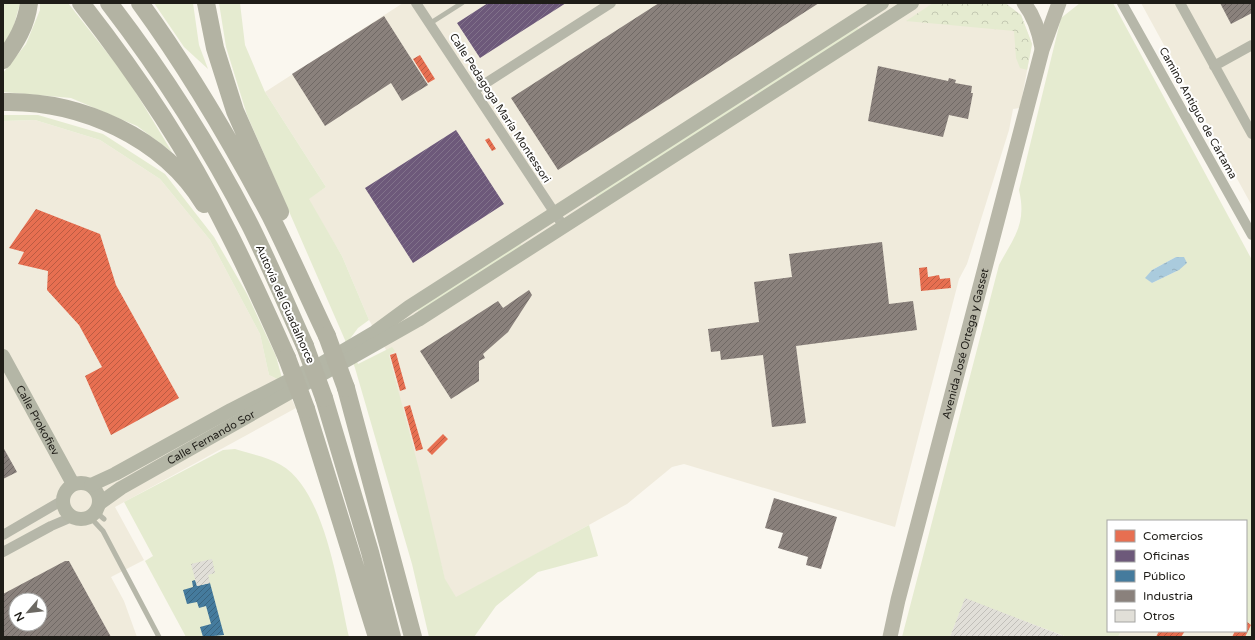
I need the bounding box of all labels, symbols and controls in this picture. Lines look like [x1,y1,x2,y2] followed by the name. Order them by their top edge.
[447,31,553,185] street label: Calle Pedagoga María Montessori
[1156,45,1240,181] street label: Camino Antiguo de Cártama
[253,243,317,365] street label: Autovía del Guadalhorce
[939,267,991,420] street label: Avenida José Ortega y Gasset
[14,383,63,458] street label: Calle Prokofiev
[165,407,258,467] street label: Calle Fernando Sor
[1107,520,1247,632] legend
[1143,529,1203,543] text: Comercios
[1143,549,1190,563] text: Oficinas
[1143,569,1185,583] text: Público
[1143,589,1193,603] text: Industria
[8,592,48,632] north arrow
[1143,609,1175,623] text: Otros
[12,610,27,623] text: N

